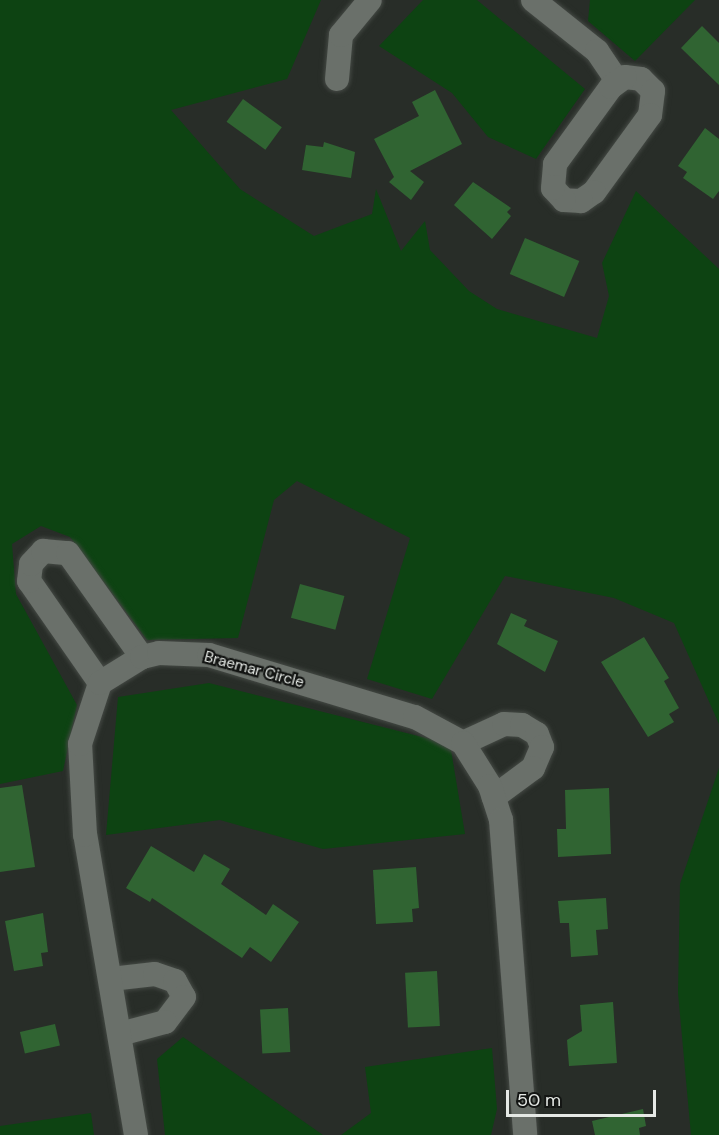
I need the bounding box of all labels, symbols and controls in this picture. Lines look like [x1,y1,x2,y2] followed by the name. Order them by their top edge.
[202,648,306,692] street label: Braemar Circle
[509,1078,659,1116] scale bar
[517,1088,561,1112] text: 50 m

